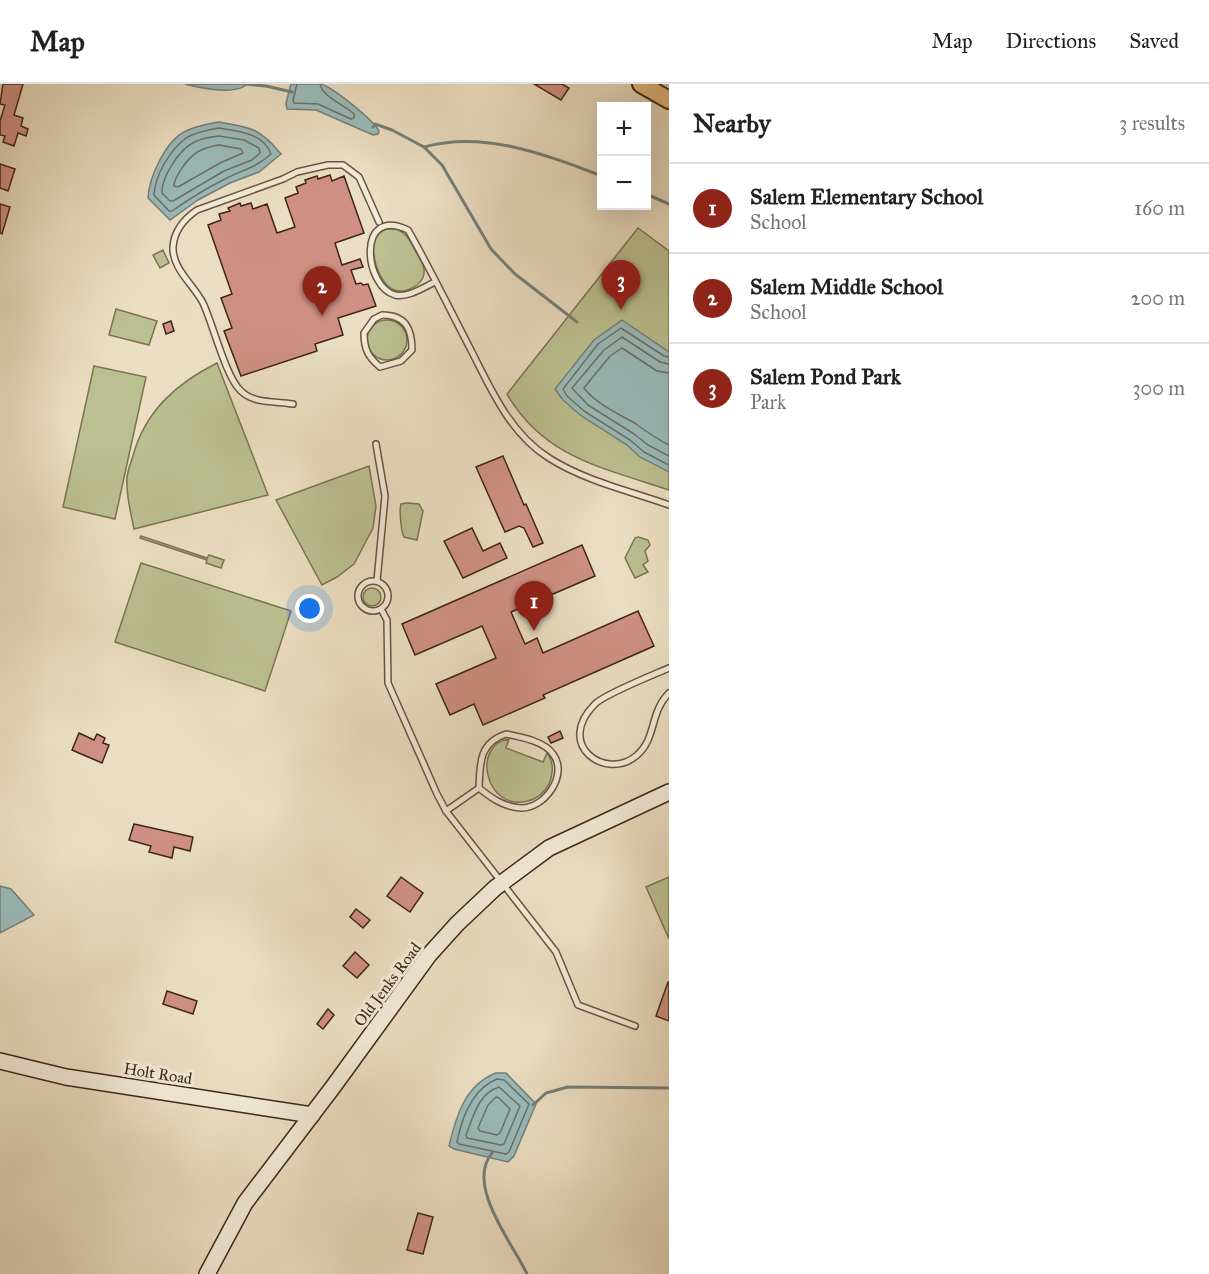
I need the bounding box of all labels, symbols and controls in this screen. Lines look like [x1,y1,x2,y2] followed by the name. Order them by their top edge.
[30,24,85,59] text: Map
[932,28,973,54] text: Map
[1006,28,1096,54] text: Directions
[1129,28,1179,54] text: Saved
[597,102,651,210] map controls
[597,102,651,156] button: +
[693,107,771,139] text: Nearby
[1119,111,1185,135] text: 3 results
[597,156,651,210] button: −
[750,183,983,210] text: Salem Elementary School
[709,196,716,220] text: 1
[1134,196,1185,220] text: 160 m
[750,210,807,234] text: School
[602,260,640,310] pin: 3
[302,266,342,316] pin: 2
[750,273,943,300] text: Salem Middle School
[708,286,717,310] text: 2
[1131,286,1185,310] text: 200 m
[750,300,807,324] text: School
[750,363,901,390] text: Salem Pond Park
[709,376,717,400] text: 3
[1133,376,1185,400] text: 300 m
[750,390,786,414] text: Park
[514,582,554,631] pin: 1
[295,594,324,623] your location
[350,939,426,1031] street label: Old Jenks Road
[122,1059,194,1088] street label: Holt Road

